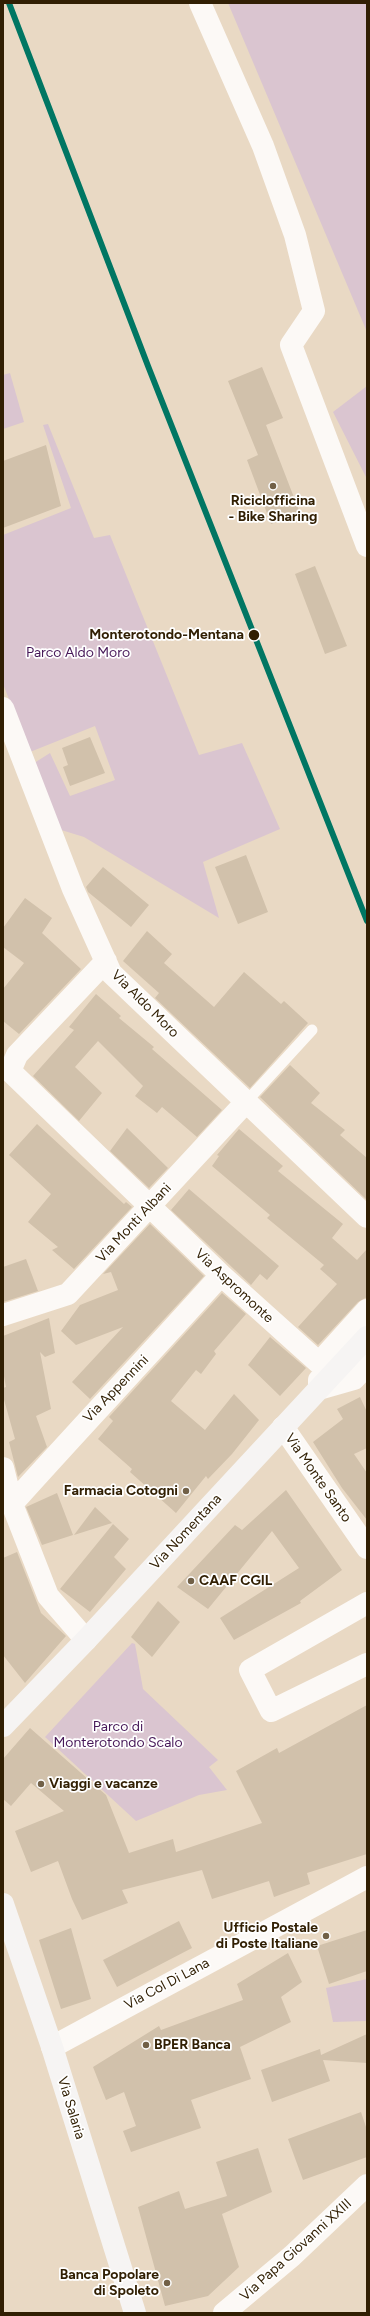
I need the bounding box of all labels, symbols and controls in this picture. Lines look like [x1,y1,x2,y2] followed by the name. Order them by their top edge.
[268,481,278,491] marker: Riciclofficina - Bike Sharing
[229,493,317,526] place label: Riciclofficina - Bike Sharing
[89,627,244,643] place label: Monterotondo-Mentana
[247,628,261,642] marker: Monterotondo-Mentana
[26,645,130,661] park label: Parco Aldo Moro
[108,967,182,1041] street label: Via Aldo Moro
[93,1180,175,1266] street label: Via Monti Albani
[191,1245,277,1327] street label: Via Aspromonte
[80,1352,152,1426] street label: Via Appennini
[281,1430,355,1526] street label: Via Monte Santo
[64,1483,178,1499] place label: Farmacia Cotogni
[181,1486,191,1496] marker: Farmacia Cotogni
[147,1491,225,1573] street label: Via Nomentana
[199,1573,272,1589] place label: CAAF CGIL
[186,1576,196,1586] marker: CAAF CGIL
[53,1719,183,1752] park label: Parco di Monterotondo Scalo
[49,1776,158,1792] place label: Viaggi e vacanze
[36,1779,46,1789] marker: Viaggi e vacanze
[216,1920,318,1952] place label: Ufficio Postale di Poste Italiane
[321,1931,331,1941] marker: Ufficio Postale di Poste Italiane
[122,1955,212,2013] street label: Via Col Di Lana
[154,2037,231,2053] place label: BPER Banca
[141,2040,151,2050] marker: BPER Banca
[54,2075,88,2141] street label: Via Salaria
[237,2195,355,2305] street label: Via Papa Giovanni XXIII
[60,2267,159,2300] place label: Banca Popolare di Spoleto
[162,2278,172,2288] marker: Banca Popolare di Spoleto

